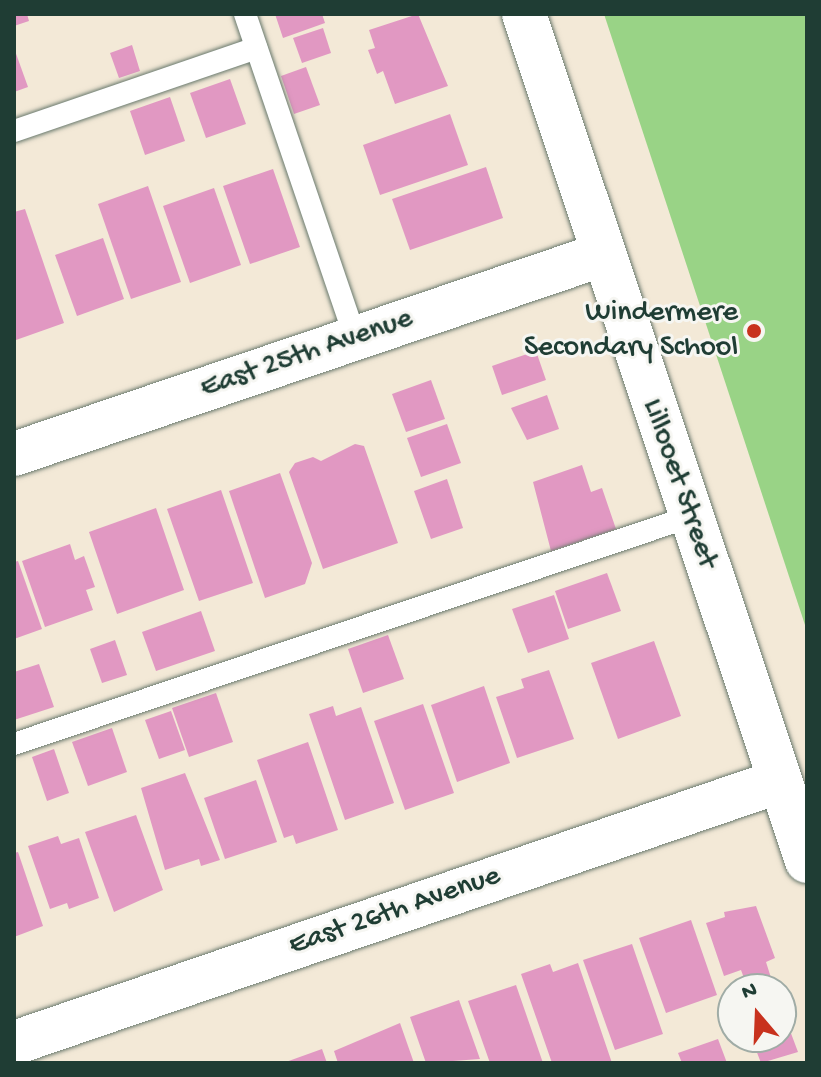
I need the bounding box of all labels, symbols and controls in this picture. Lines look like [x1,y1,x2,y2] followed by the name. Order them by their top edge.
[524,296,738,366] place label: Windermere Secondary School
[196,302,418,408] street label: East 25th Avenue
[745,322,763,340] marker: Windermere Secondary School
[632,395,724,573] street label: Lillooet Street
[285,859,505,965] street label: East 26th Avenue
[717,973,797,1053] north arrow
[739,978,761,1007] text: N

